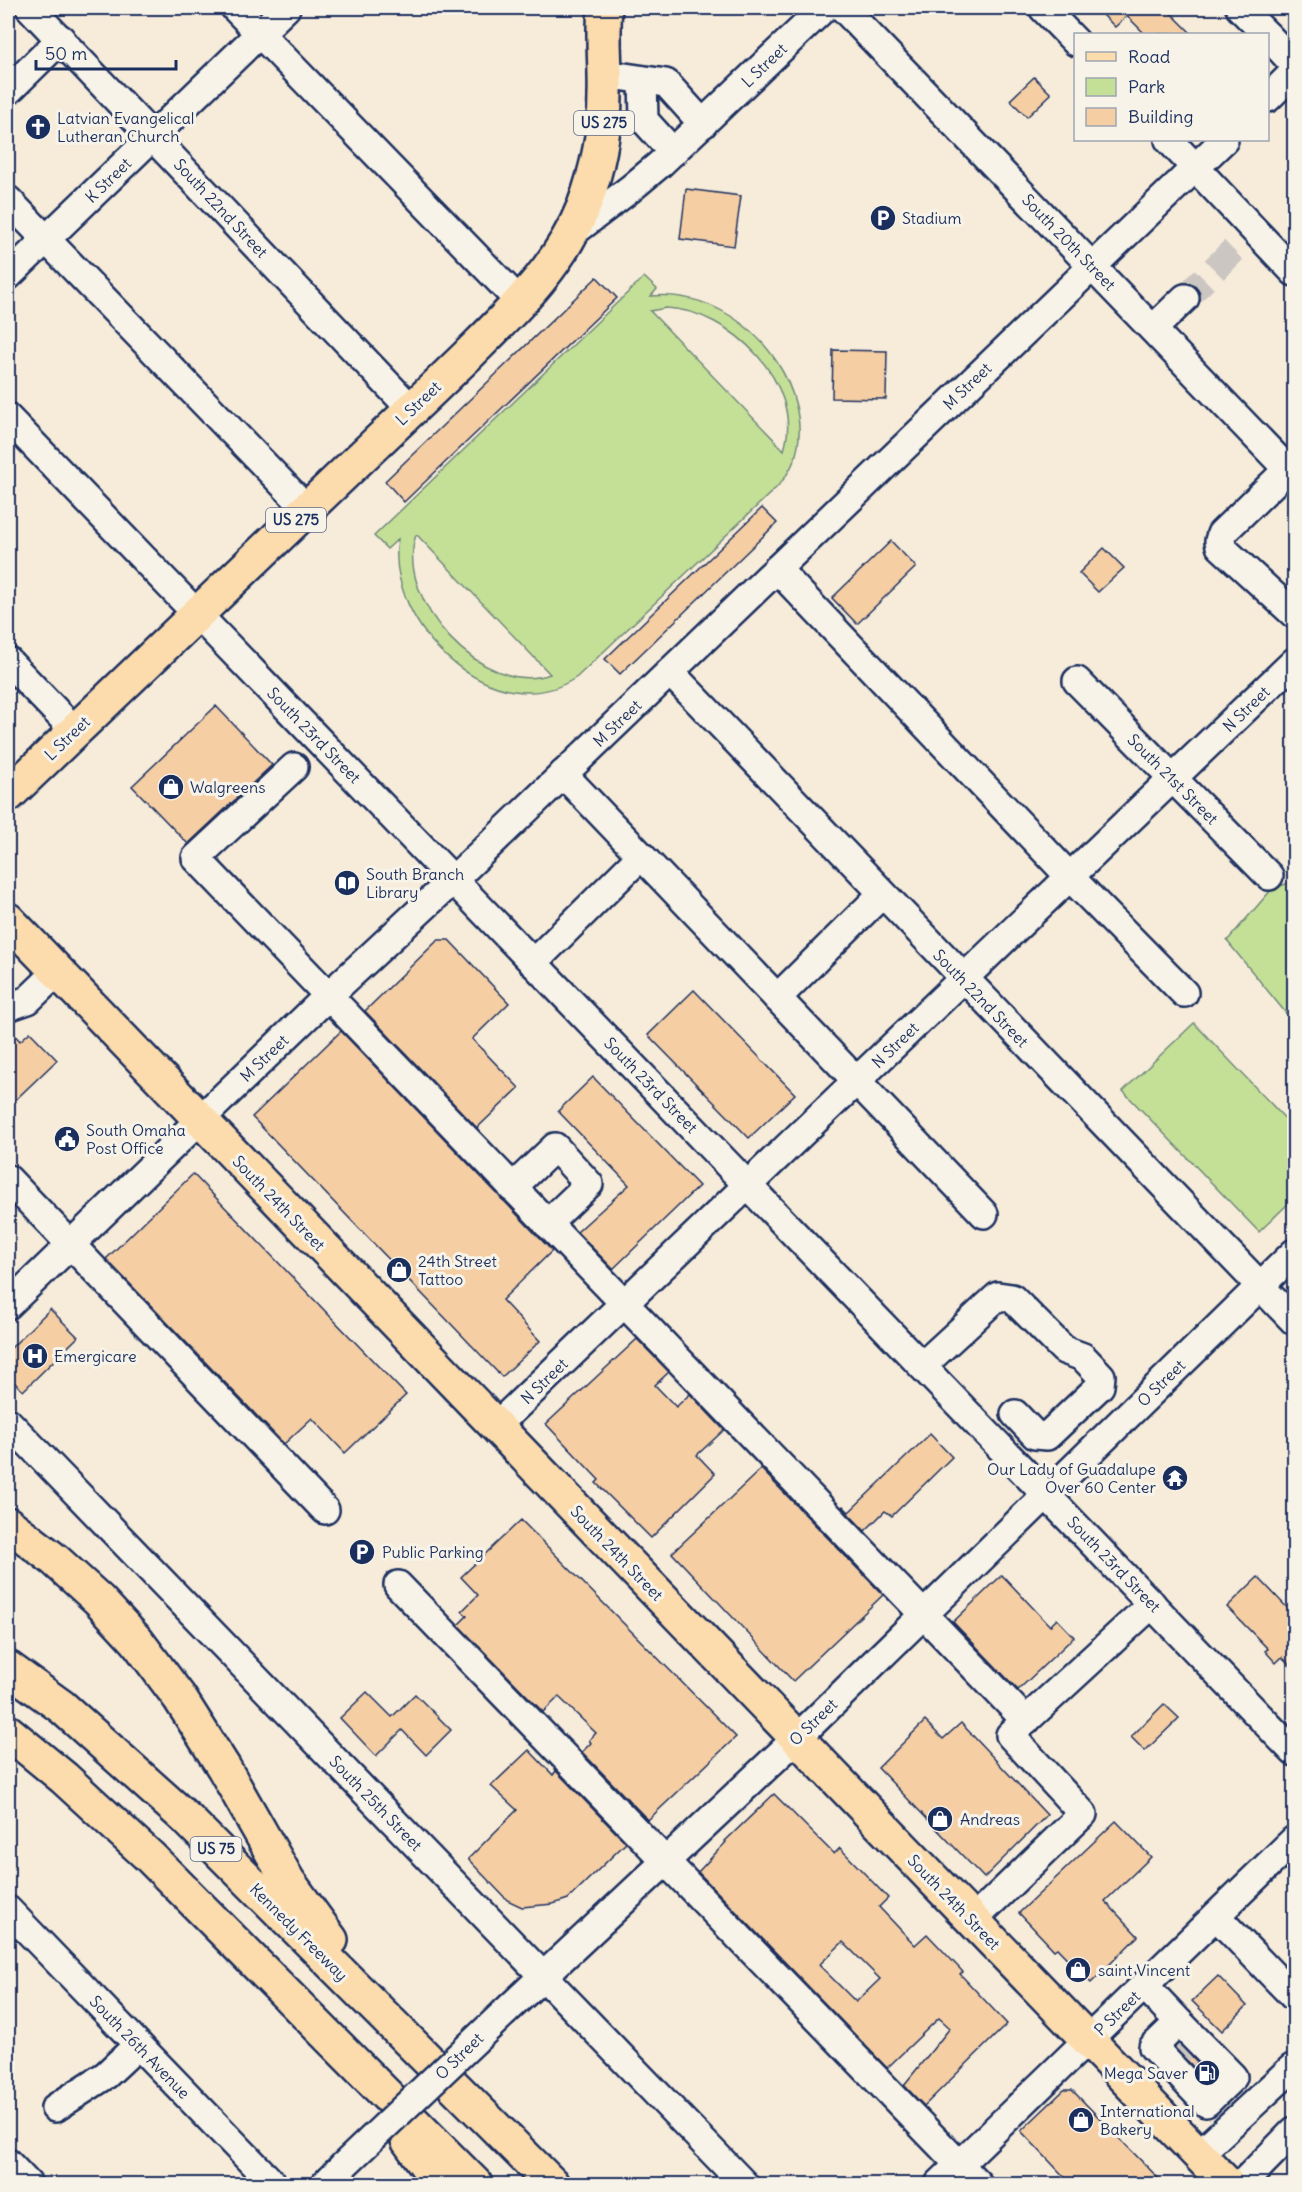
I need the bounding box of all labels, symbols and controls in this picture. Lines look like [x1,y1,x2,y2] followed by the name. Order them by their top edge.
[36,33,176,71] scale bar
[1074,33,1269,141] legend
[737,38,791,91] street label: L Street
[45,42,87,65] text: 50 m
[1128,45,1171,68] text: Road
[1128,75,1165,98] text: Park
[1128,105,1193,128] text: Building
[57,108,194,146] place label: Latvian Evangelical Lutheran Church
[574,111,634,135] road number: US 275
[23,112,53,142] church icon: Latvian Evangelical Lutheran Church
[81,153,136,207] street label: K Street
[170,154,273,262] street label: South 22nd Street
[1018,190,1120,295] street label: South 20th Street
[868,203,898,233] parking icon: Stadium
[902,208,961,228] place label: Stadium
[939,358,996,414] street label: M Street
[391,376,445,429] street label: L Street
[266,508,326,532] road number: US 275
[1218,681,1274,736] street label: N Street
[263,683,365,788] street label: South 23rd Street
[589,695,646,751] street label: M Street
[40,711,94,764] street label: L Street
[1124,730,1223,829] street label: South 21st Street
[156,772,186,802] shop icon: Walgreens
[190,777,266,797] place label: Walgreens
[366,864,464,902] place label: South Branch Library
[332,868,362,898] library icon: South Branch Library
[929,945,1033,1052] street label: South 22nd Street
[867,1017,923,1072] street label: N Street
[236,1030,293,1086] street label: M Street
[600,1033,702,1138] street label: South 23rd Street
[86,1120,186,1158] place label: South Omaha Post Office
[52,1124,82,1154] public building icon: South Omaha Post Office
[229,1151,330,1255] street label: South 24th Street
[418,1251,498,1289] place label: 24th Street Tattoo
[384,1255,414,1285] shop icon: 24th Street Tattoo
[20,1341,50,1371] hospital icon: Emergicare
[54,1346,137,1366] place label: Emergicare
[516,1353,572,1408] street label: N Street
[1133,1355,1190,1411] street label: O Street
[987,1459,1156,1497] place label: Our Lady of Guadalupe Over 60 Center
[1160,1463,1190,1493] temple icon: Our Lady of Guadalupe Over 60 Center
[567,1501,668,1605] street label: South 24th Street
[1063,1512,1165,1617] street label: South 23rd Street
[347,1537,377,1567] parking icon: Public Parking
[382,1542,484,1562] place label: Public Parking
[785,1694,842,1750] street label: O Street
[325,1751,427,1855] street label: South 25th Street
[925,1804,955,1834] shop icon: Andreas
[960,1809,1020,1829] place label: Andreas
[190,1837,242,1861] road number: US 75
[904,1850,1005,1954] street label: South 24th Street
[246,1879,352,1985] street label: Kennedy Freeway
[1063,1955,1093,1985] shop icon: saint Vincent
[1098,1960,1191,1980] place label: saint Vincent
[1090,1986,1145,2040] street label: P Street
[86,1991,194,2103] street label: South 26th Avenue
[431,2028,488,2084] street label: O Street
[1192,2058,1222,2088] fuel station icon: Mega Saver
[1104,2063,1188,2083] place label: Mega Saver
[1100,2101,1195,2139] place label: International Bakery
[1066,2105,1096,2135] shop icon: International Bakery

